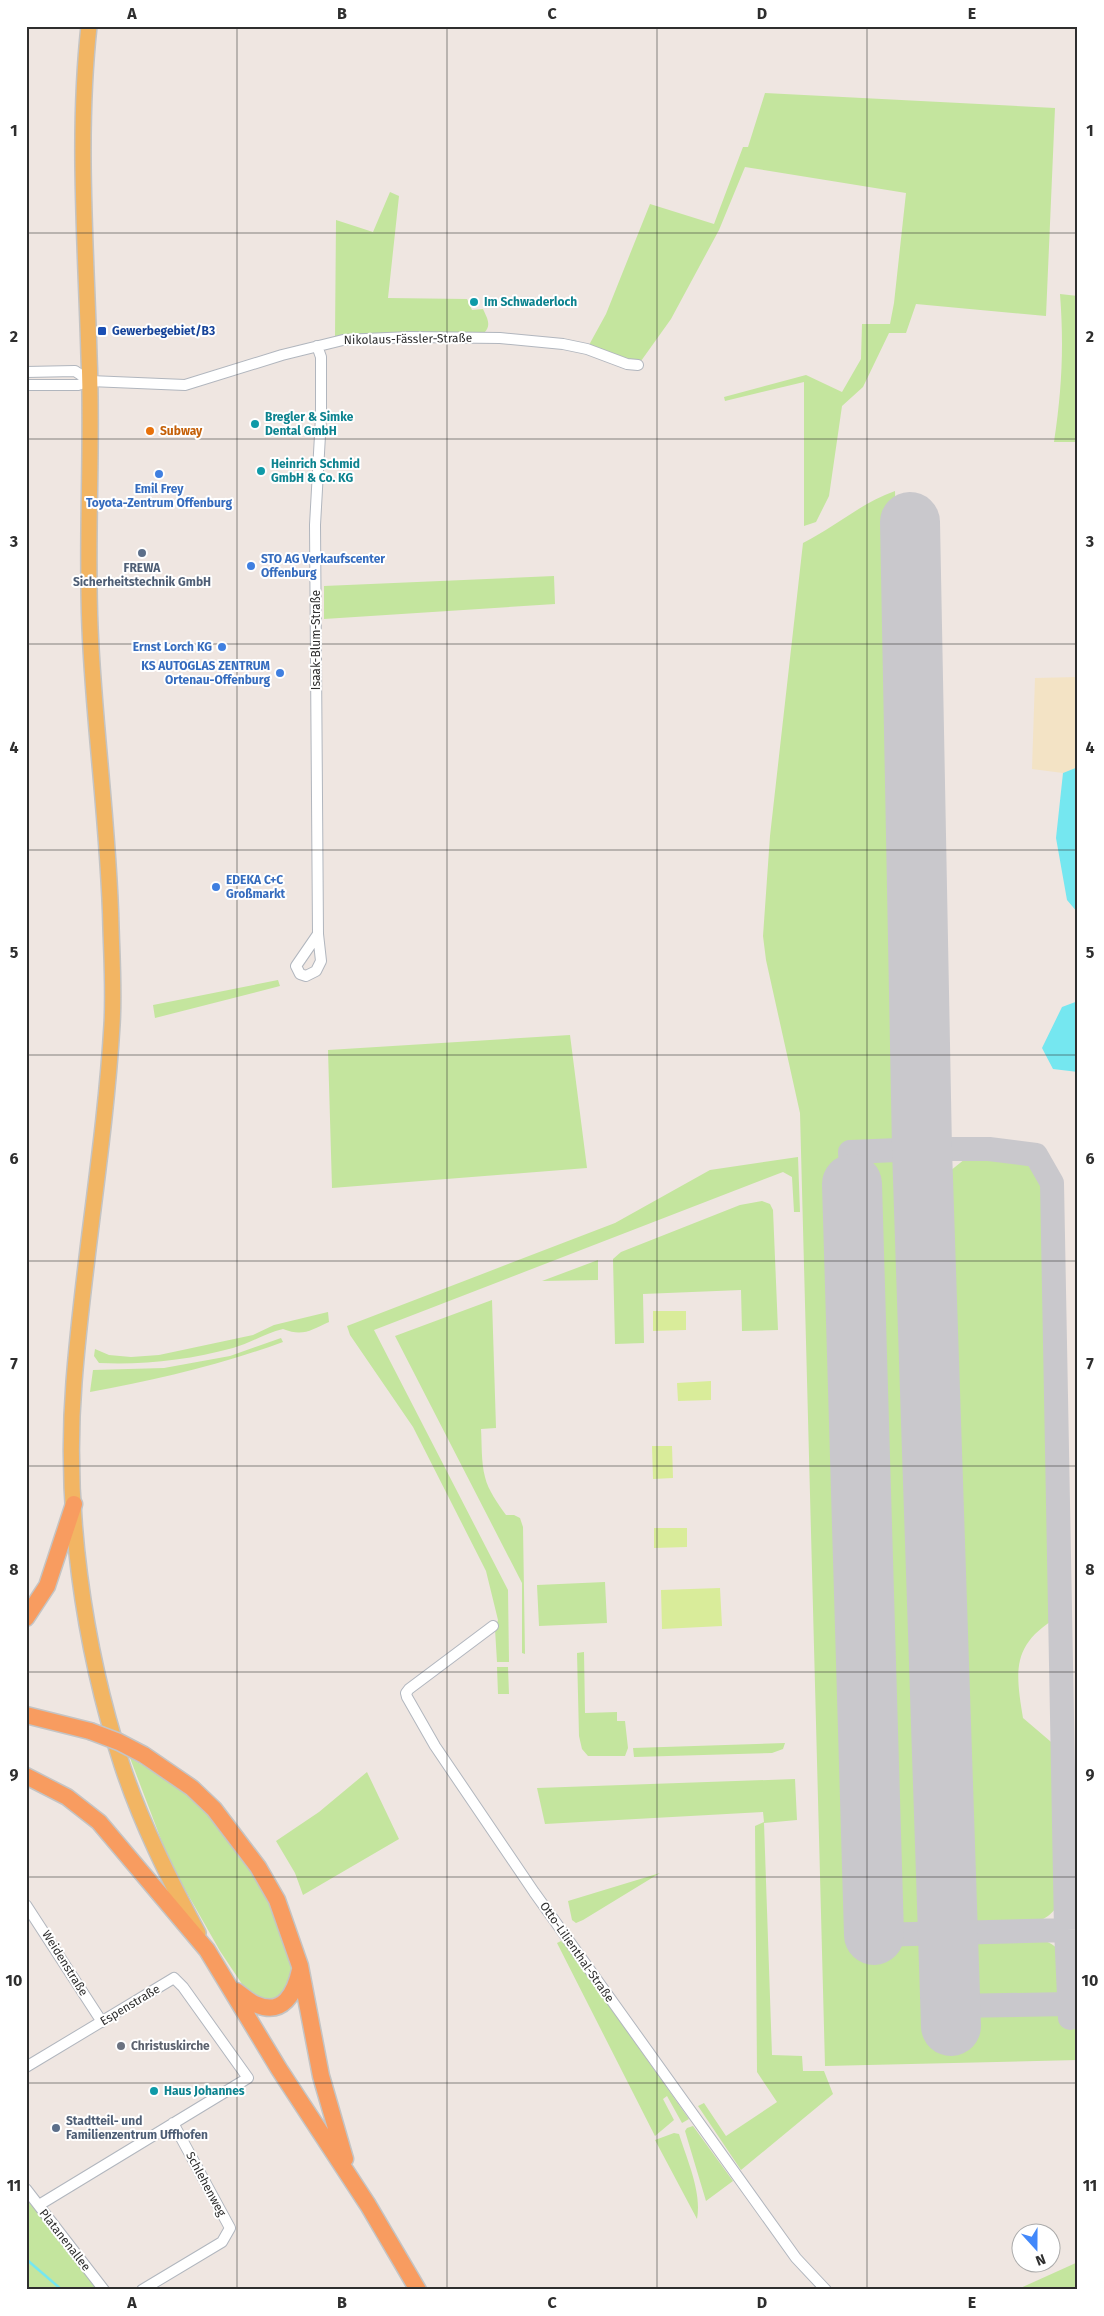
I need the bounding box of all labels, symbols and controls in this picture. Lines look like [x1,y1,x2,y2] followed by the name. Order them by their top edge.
[126,4,137,23] text: A
[337,4,347,23] text: B
[547,4,557,23] text: C
[757,4,767,23] text: D
[968,4,976,23] text: E
[10,121,18,140] text: 1
[1086,121,1094,140] text: 1
[484,295,577,309] place label: Im Schwaderloch
[468,296,480,308] marker: Im Schwaderloch
[112,324,215,338] place label: Gewerbegebiet/B3
[96,325,108,337] marker: Gewerbegebiet/B3
[10,327,18,346] text: 2
[1086,327,1094,346] text: 2
[344,331,472,347] street label: Nikolaus-Fässler-Straße
[265,410,354,438] place label: Bregler & Simke Dental GmbH
[249,418,261,430] marker: Bregler & Simke Dental GmbH
[160,424,203,438] place label: Subway
[144,425,156,437] marker: Subway
[271,457,360,485] place label: Heinrich Schmid GmbH & Co. KG
[255,465,267,477] marker: Heinrich Schmid GmbH & Co. KG
[153,468,165,480] marker: Emil Frey Toyota-Zentrum Offenburg
[86,482,232,510] place label: Emil Frey Toyota-Zentrum Offenburg
[9,532,18,551] text: 3
[1085,532,1094,551] text: 3
[136,547,148,559] marker: FREWA Sicherheitstechnik GmbH
[261,552,385,580] place label: STO AG Verkaufscenter Offenburg
[245,560,257,572] marker: STO AG Verkaufscenter Offenburg
[73,561,211,589] place label: FREWA Sicherheitstechnik GmbH
[309,590,323,690] street label: Isaak-Blum-Straße
[133,640,212,654] place label: Ernst Lorch KG
[216,641,228,653] marker: Ernst Lorch KG
[141,659,271,687] place label: KS AUTOGLAS ZENTRUM Ortenau-Offenburg
[274,667,286,679] marker: KS AUTOGLAS ZENTRUM Ortenau-Offenburg
[9,738,19,757] text: 4
[1085,738,1095,757] text: 4
[226,873,286,901] place label: EDEKA C+C Großmarkt
[210,881,222,893] marker: EDEKA C+C Großmarkt
[10,943,19,962] text: 5
[1086,943,1095,962] text: 5
[9,1149,19,1168] text: 6
[1085,1149,1095,1168] text: 6
[10,1354,18,1373] text: 7
[1086,1354,1094,1373] text: 7
[9,1560,19,1579] text: 8
[1085,1560,1095,1579] text: 8
[10,1765,19,1784] text: 9
[1086,1765,1095,1784] text: 9
[537,1899,617,2005] street label: Otto-Lilienthal-Straße
[39,1928,91,1998] street label: Weidenstraße
[6,1971,22,1990] text: 10
[1082,1971,1098,1990] text: 10
[98,1982,162,2028] street label: Espenstraße
[131,2039,210,2053] place label: Christuskirche
[115,2040,127,2052] marker: Christuskirche
[164,2084,245,2098] place label: Haus Johannes
[148,2085,160,2097] marker: Haus Johannes
[66,2114,208,2142] place label: Stadtteil- und Familienzentrum Uffhofen
[50,2122,62,2134] marker: Stadtteil- und Familienzentrum Uffhofen
[183,2149,229,2219] street label: Schlehenweg
[7,2176,21,2195] text: 11
[1083,2176,1097,2195] text: 11
[36,2206,94,2274] street label: Platanenallee
[1012,2224,1062,2274] north arrow
[1033,2250,1048,2269] text: N
[126,2293,137,2312] text: A
[337,2293,347,2312] text: B
[547,2293,557,2312] text: C
[757,2293,767,2312] text: D
[968,2293,976,2312] text: E

